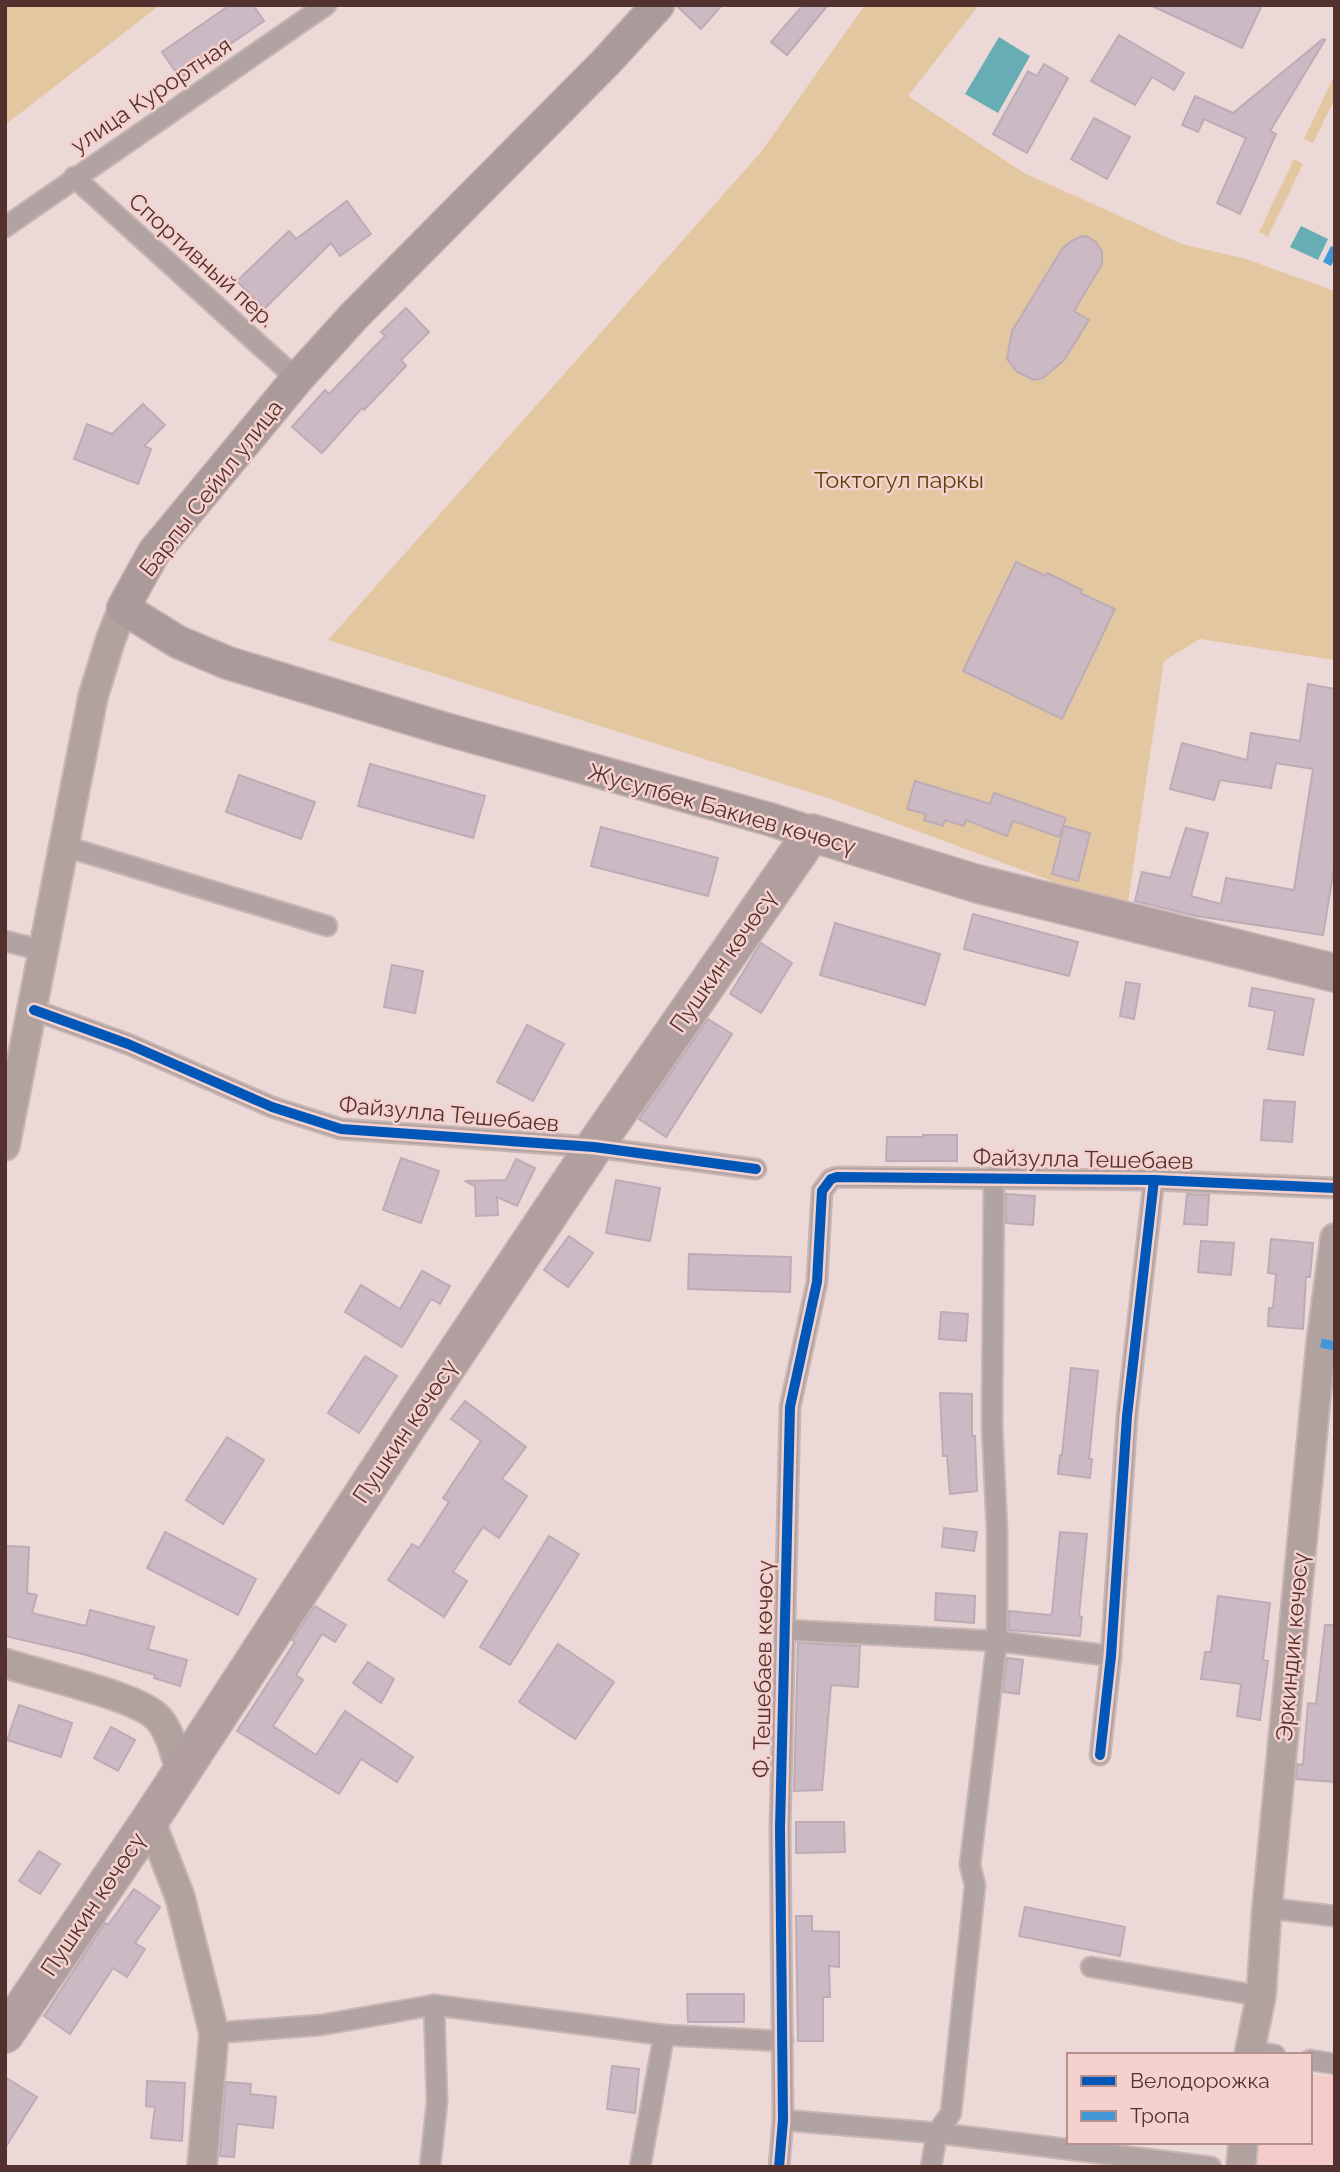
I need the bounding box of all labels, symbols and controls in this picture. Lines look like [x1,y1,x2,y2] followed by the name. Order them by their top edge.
[65,31,236,158] street label: улица Курортная
[124,187,281,332] street label: Спортивный пер.
[133,394,288,581] street label: Барпы Сейил улица
[814,466,984,493] park label: Токтогул паркы
[585,757,859,860] street label: Жусупбек Бакиев көчөсү
[663,884,782,1037] street label: Пушкин көчөсү
[338,1090,560,1137] street label: Файзулла Тешебаев
[972,1143,1194,1174] street label: Файзулла Тешебаев
[347,1354,463,1508] street label: Пушкин көчөсү
[1270,1551,1313,1743] street label: Эркиндик көчөсү
[747,1560,778,1778] street label: Ф. Тешебаев көчөсү
[35,1827,151,1981] street label: Пушкин көчөсү
[1067,2053,1312,2144] legend
[1130,2068,1270,2093] text: Велодорожка
[1130,2103,1190,2128] text: Тропа

